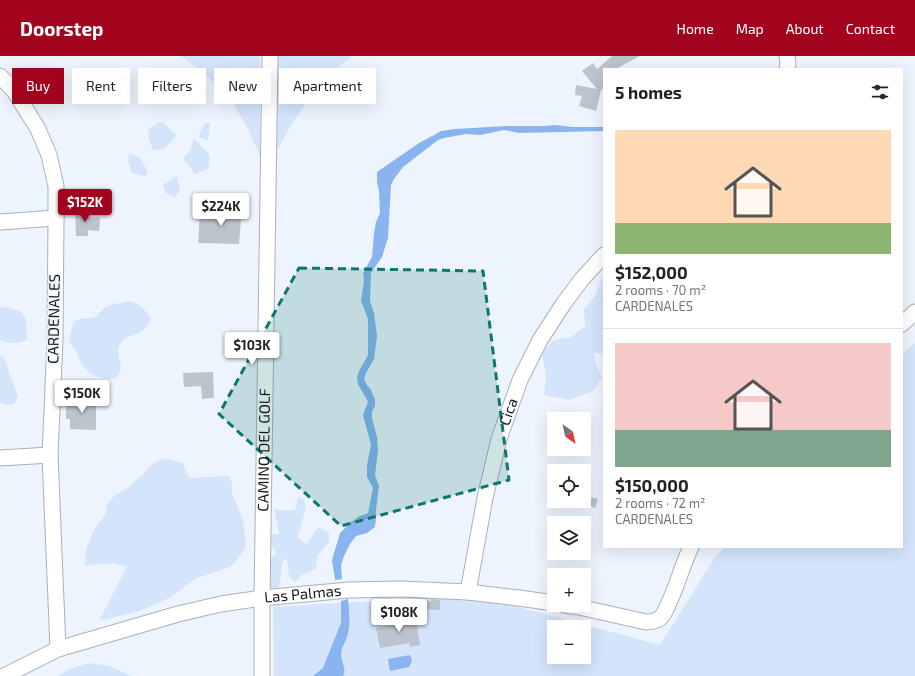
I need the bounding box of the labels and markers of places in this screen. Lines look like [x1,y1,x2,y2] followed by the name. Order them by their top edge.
[57,189,113,223] pin: $152K
[193,193,249,227] pin: $224K
[224,332,280,366] pin: $103K
[54,380,110,414] pin: $150K
[371,599,427,633] pin: $108K

